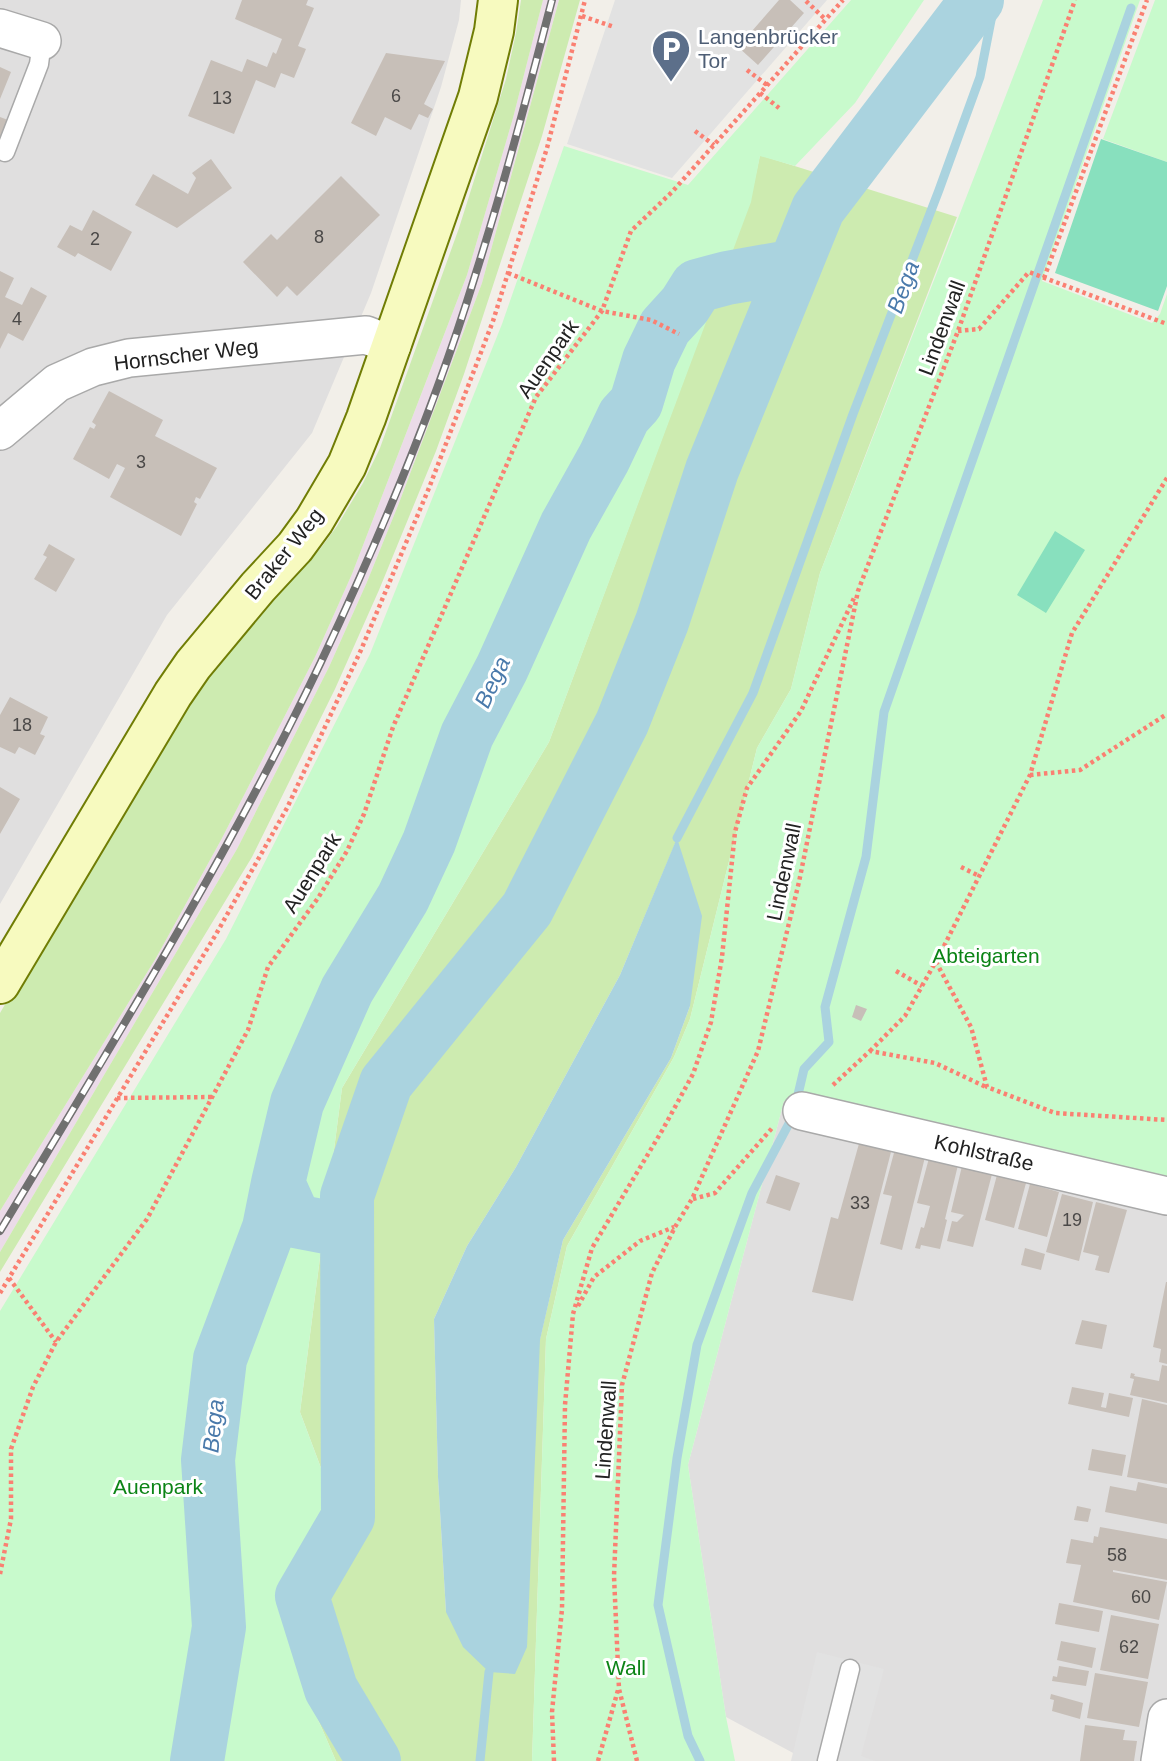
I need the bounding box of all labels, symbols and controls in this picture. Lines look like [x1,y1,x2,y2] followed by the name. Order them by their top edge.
[698,25,838,72] place label: Langenbrücker Tor
[650,28,692,83] parking icon: Langenbrücker Tor
[391,86,401,106] house number: 6
[212,88,232,108] house number: 13
[314,227,324,247] house number: 8
[90,229,100,249] house number: 2
[882,257,924,317] water label: Bega
[914,277,969,378] street label: Lindenwall
[12,309,22,329] house number: 4
[512,315,583,402] street label: Auenpark
[112,334,260,375] street label: Hornscher Weg
[136,452,146,472] house number: 3
[240,504,327,604] street label: Braker Weg
[469,652,515,712] water label: Bega
[12,715,32,735] house number: 18
[762,821,805,923] street label: Lindenwall
[278,828,345,917] street label: Auenpark
[932,944,1040,967] park label: Abteigarten
[932,1130,1036,1175] street label: Kohlstraße
[850,1193,870,1213] house number: 33
[1062,1210,1082,1230] house number: 19
[591,1380,620,1480] street label: Lindenwall
[197,1398,229,1454] water label: Bega
[113,1475,203,1498] park label: Auenpark
[1107,1545,1127,1565] house number: 58
[1131,1587,1151,1607] house number: 60
[1119,1637,1139,1657] house number: 62
[606,1656,646,1679] park label: Wall

